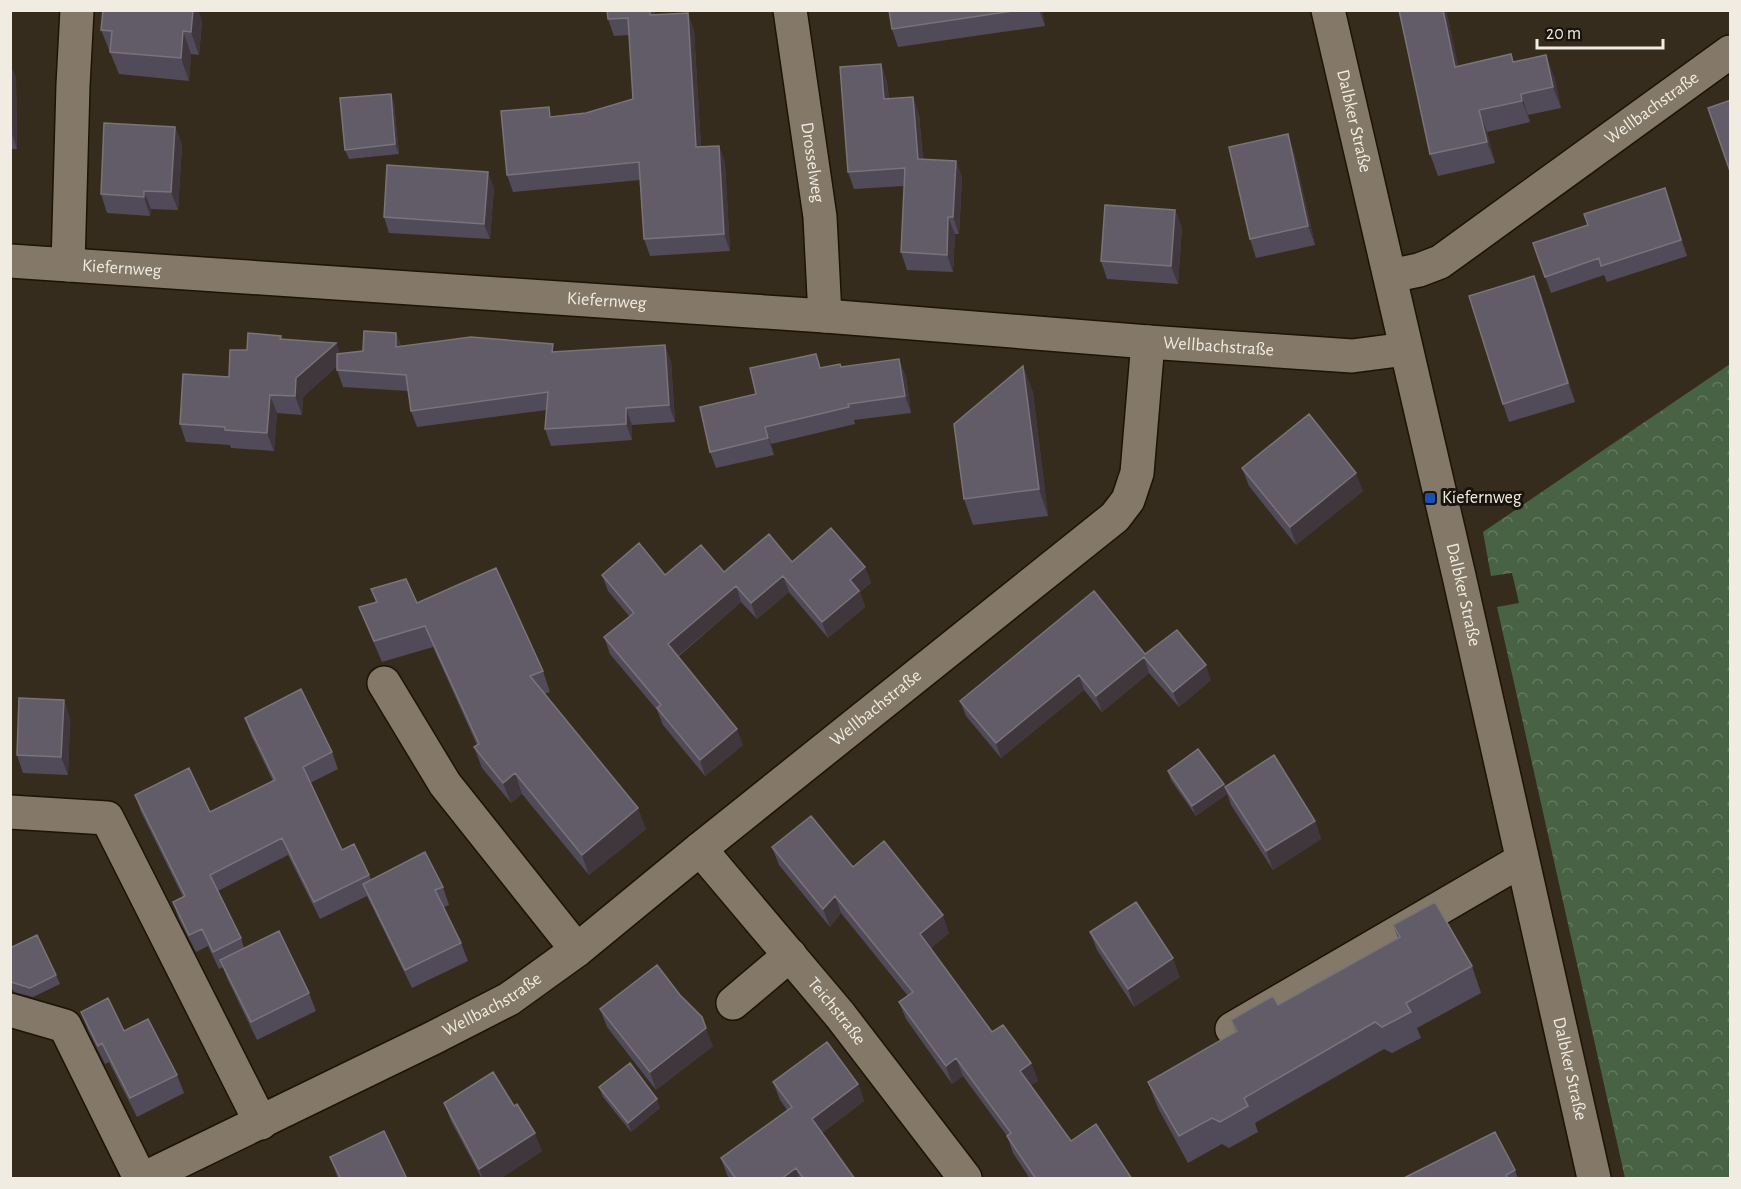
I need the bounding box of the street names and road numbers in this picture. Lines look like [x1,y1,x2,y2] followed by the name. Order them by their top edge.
[1333,68,1374,174] street label: Dalbker Straße
[1602,69,1702,148] street label: Wellbachstraße
[797,121,827,204] street label: Drosselweg
[81,257,162,280] street label: Kiefernweg
[566,290,647,313] street label: Kiefernweg
[1162,334,1274,360] street label: Wellbachstraße
[1443,541,1483,648] street label: Dalbker Straße
[827,666,925,750] street label: Wellbachstraße
[440,970,545,1040] street label: Wellbachstraße
[804,974,869,1049] street label: Teichstraße
[1549,1015,1590,1122] street label: Dalbker Straße

